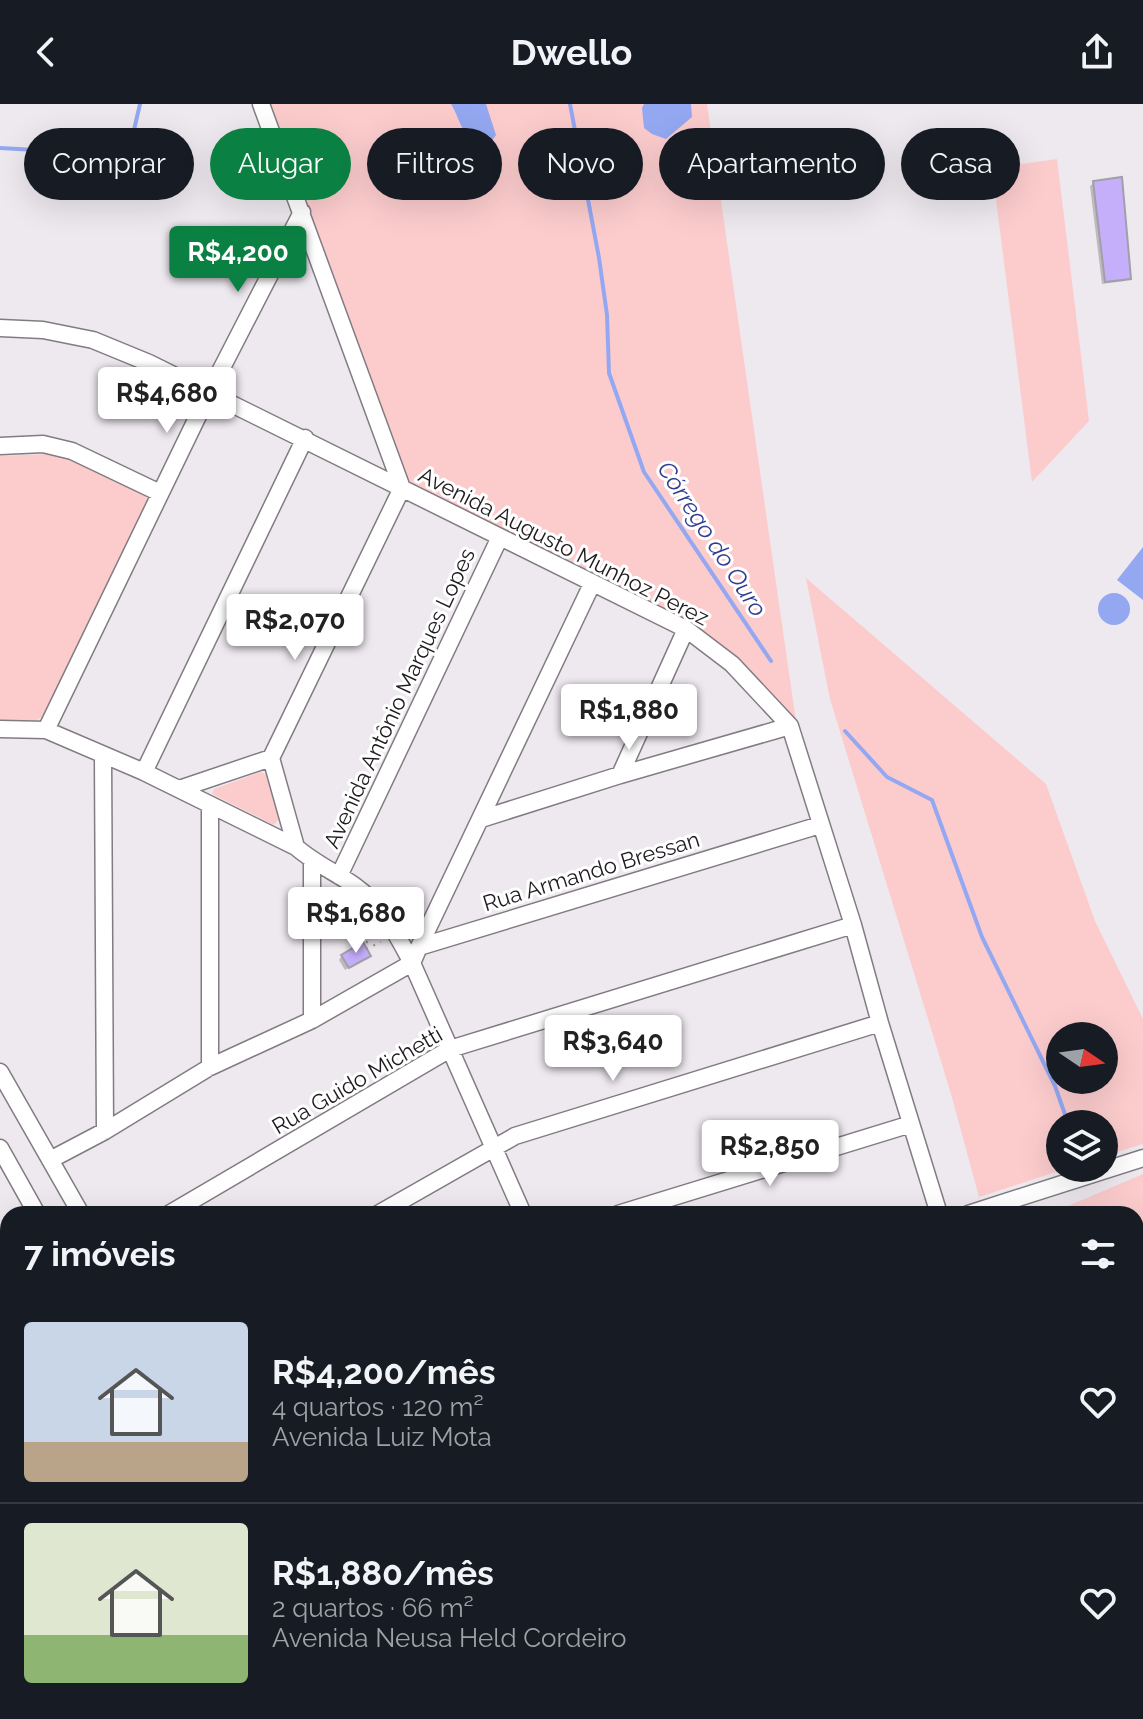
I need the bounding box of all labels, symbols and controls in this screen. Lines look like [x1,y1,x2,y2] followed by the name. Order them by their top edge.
[24,30,68,74] icon: back
[1075,30,1119,74] icon: share
[511,31,632,73] text: Dwello
[24,128,194,200] chip: Comprar
[210,128,351,200] chip: Alugar
[367,128,502,200] chip: Filtros
[518,128,643,200] chip: Novo
[659,128,885,200] chip: Apartamento
[901,128,1020,200] chip: Casa
[164,226,312,294] pin: R$4,200
[187,237,289,267] text: R$4,200
[93,367,241,435] pin: R$4,680
[116,378,218,408] text: R$4,680
[651,456,773,622] water label: Córrego do Ouro
[415,461,714,631] street label: Avenida Augusto Munhoz Perez
[318,544,480,852] street label: Avenida Antônio Marques Lopes
[221,594,369,662] pin: R$2,070
[245,605,345,635] text: R$2,070
[555,684,703,752] pin: R$1,880
[579,695,679,725] text: R$1,880
[480,826,702,916] street label: Rua Armando Bressan
[282,887,430,955] pin: R$1,680
[306,898,406,928] text: R$1,680
[539,1015,687,1083] pin: R$3,640
[267,1021,447,1139] street label: Rua Guido Michetti
[1046,1022,1118,1094] north arrow
[1046,1022,1118,1182] map controls
[563,1026,663,1056] text: R$3,640
[1046,1110,1118,1182] button: layers
[696,1120,844,1188] pin: R$2,850
[720,1131,820,1161] text: R$2,850
[1076,1232,1120,1276] icon: filters
[24,1234,175,1274] text: 7 imóveis
[272,1352,495,1392] text: R$4,200/mês
[88,1354,184,1450] icon: home
[1076,1380,1120,1424] icon: heart
[272,1392,484,1422] text: 4 quartos · 120 m²
[272,1422,492,1452] text: Avenida Luiz Mota
[272,1553,494,1593] text: R$1,880/mês
[88,1555,184,1651] icon: home
[1076,1581,1120,1625] icon: heart
[272,1593,474,1623] text: 2 quartos · 66 m²
[272,1623,627,1653] text: Avenida Neusa Held Cordeiro

